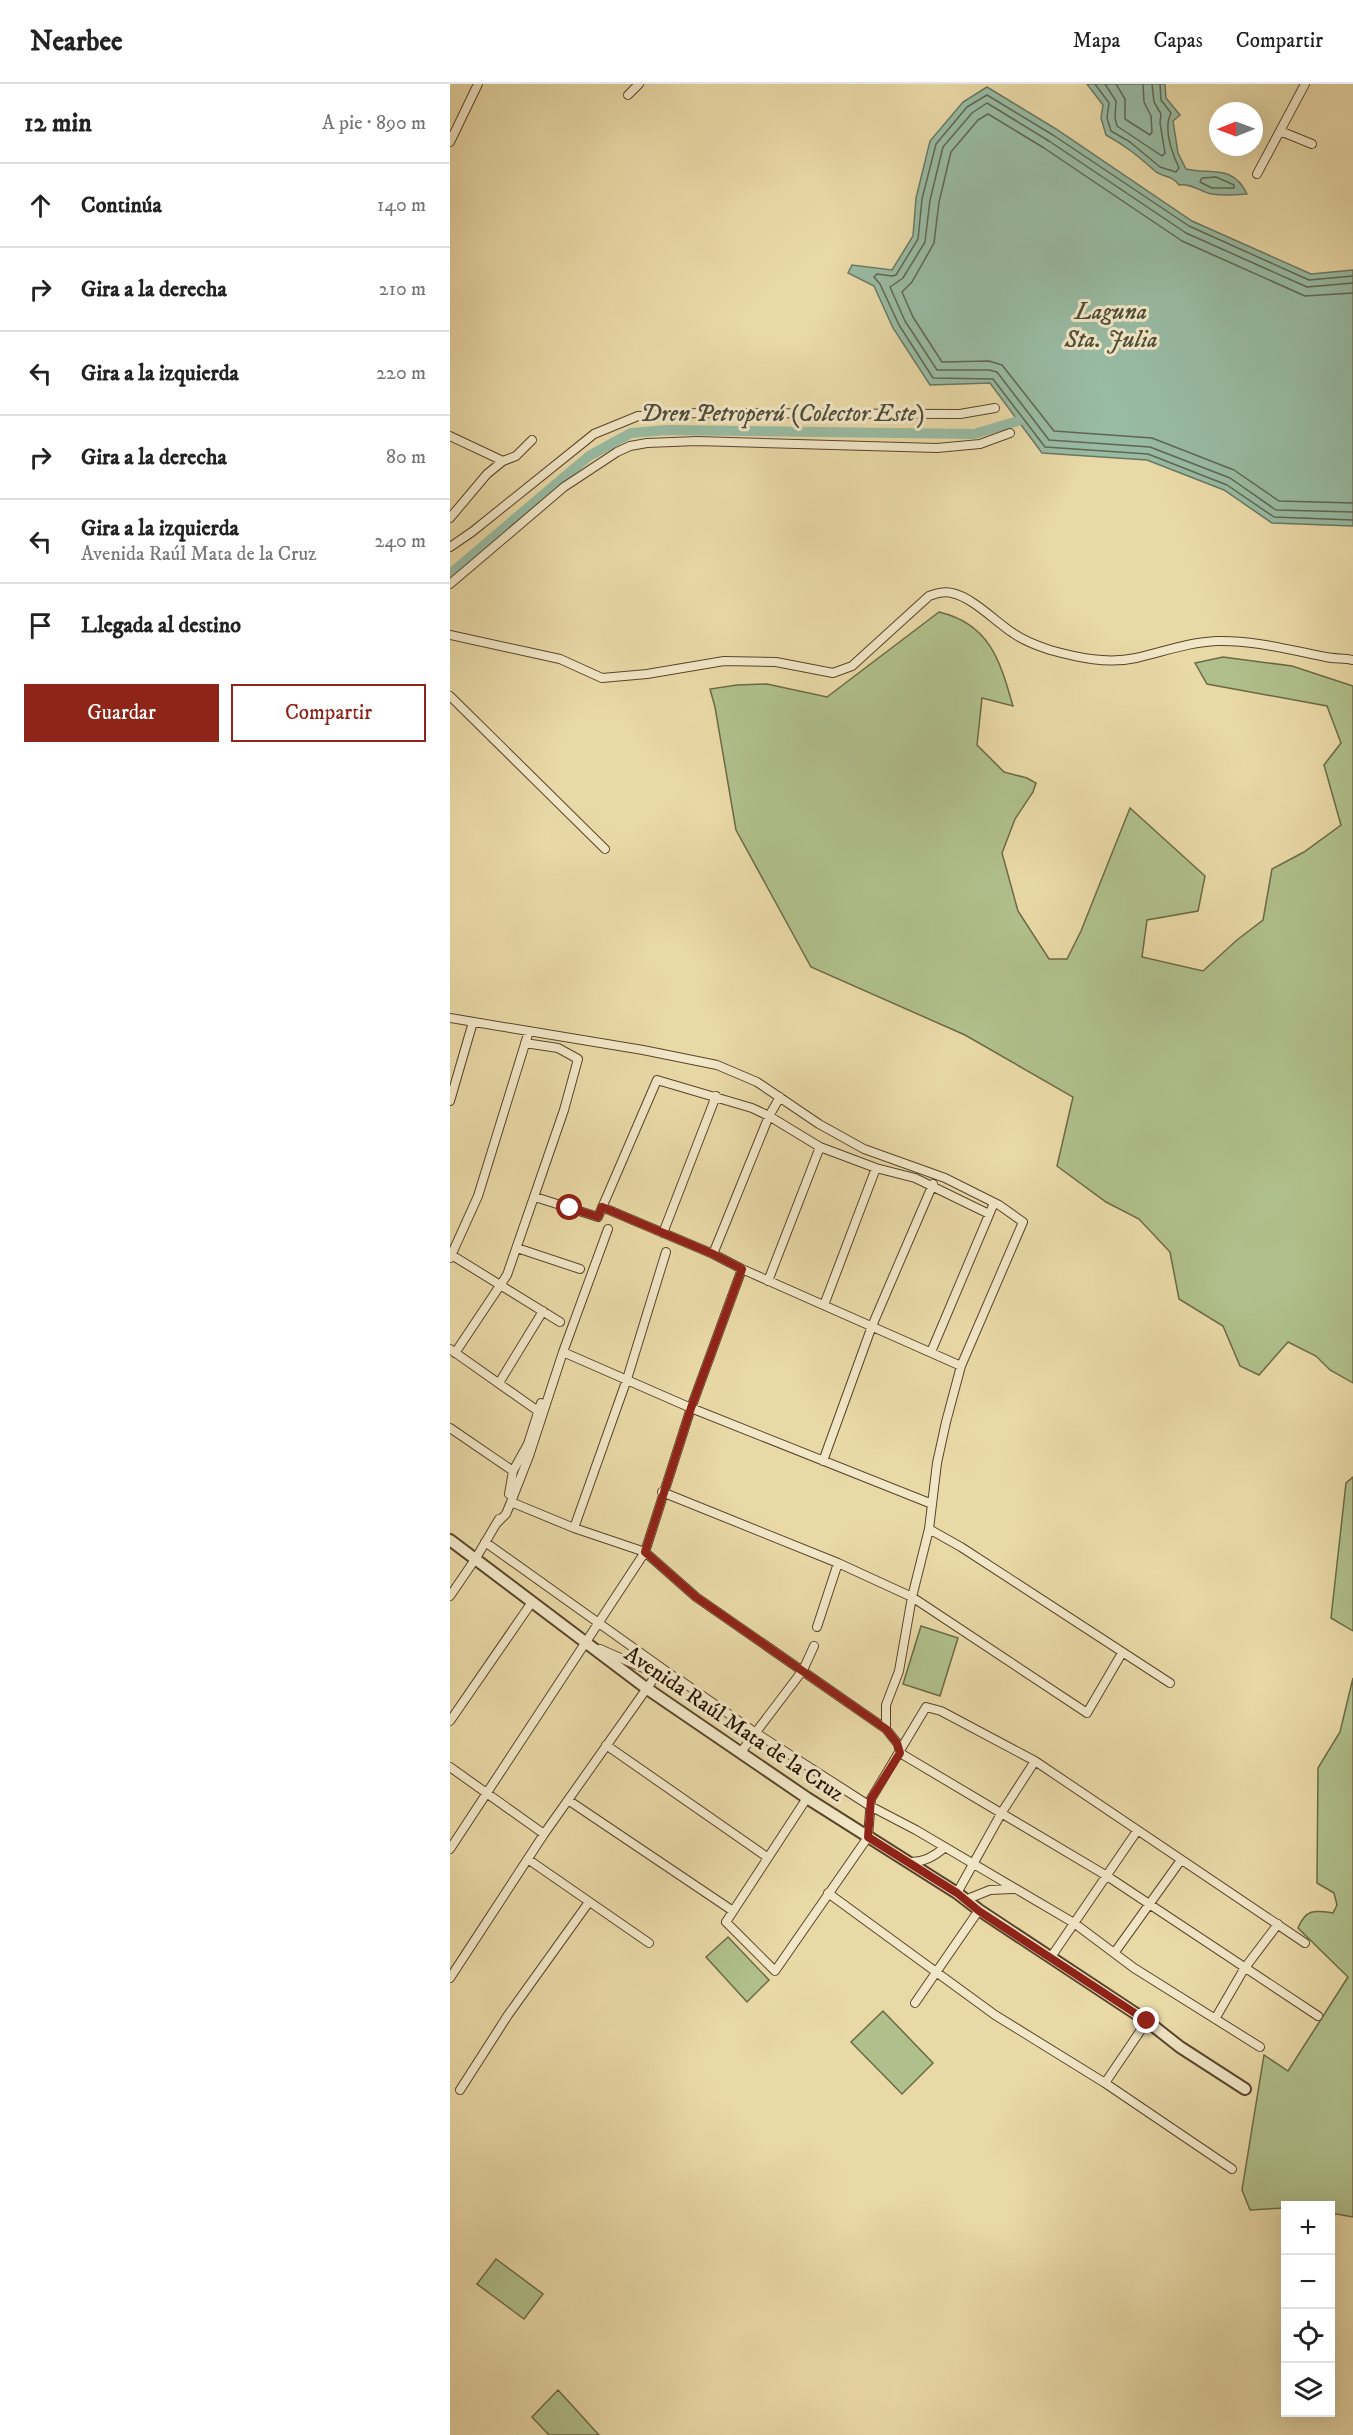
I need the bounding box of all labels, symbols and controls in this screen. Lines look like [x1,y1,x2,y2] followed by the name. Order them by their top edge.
[30,24,123,59] text: Nearbee
[1073,28,1120,54] text: Mapa
[1153,28,1203,54] text: Capas
[1236,28,1323,54] text: Compartir
[1209,102,1263,156] north arrow
[24,107,92,140] text: 12 min
[322,111,426,136] text: A pie · 890 m
[24,189,57,222] icon: ahead
[81,192,162,219] text: Continúa
[377,193,426,218] text: 140 m
[24,273,57,306] icon: right
[81,276,227,303] text: Gira a la derecha
[379,277,426,302] text: 210 m
[1063,297,1158,355] water label: Laguna Sta. Julia
[24,357,57,390] icon: left
[81,360,239,387] text: Gira a la izquierda
[376,361,426,386] text: 220 m
[640,399,924,429] water label: Dren Petroperú (Colector Este)
[24,441,57,474] icon: right
[81,444,227,471] text: Gira a la derecha
[386,445,426,470] text: 80 m
[81,515,239,542] text: Gira a la izquierda
[24,525,57,558] icon: left
[375,529,426,554] text: 240 m
[81,542,317,567] text: Avenida Raúl Mata de la Cruz
[24,609,57,642] icon: arrive
[81,612,241,639] text: Llegada al destino
[24,684,219,742] button: Guardar
[231,684,426,742] button: Compartir
[556,1194,582,1220] route start
[619,1641,850,1808] street label: Avenida Raúl Mata de la Cruz
[1133,2007,1159,2033] route end
[1281,2201,1335,2417] map controls
[1281,2201,1335,2255] button: +
[1281,2255,1335,2309] button: −
[1281,2309,1335,2363] button: locate
[1281,2363,1335,2417] button: layers

